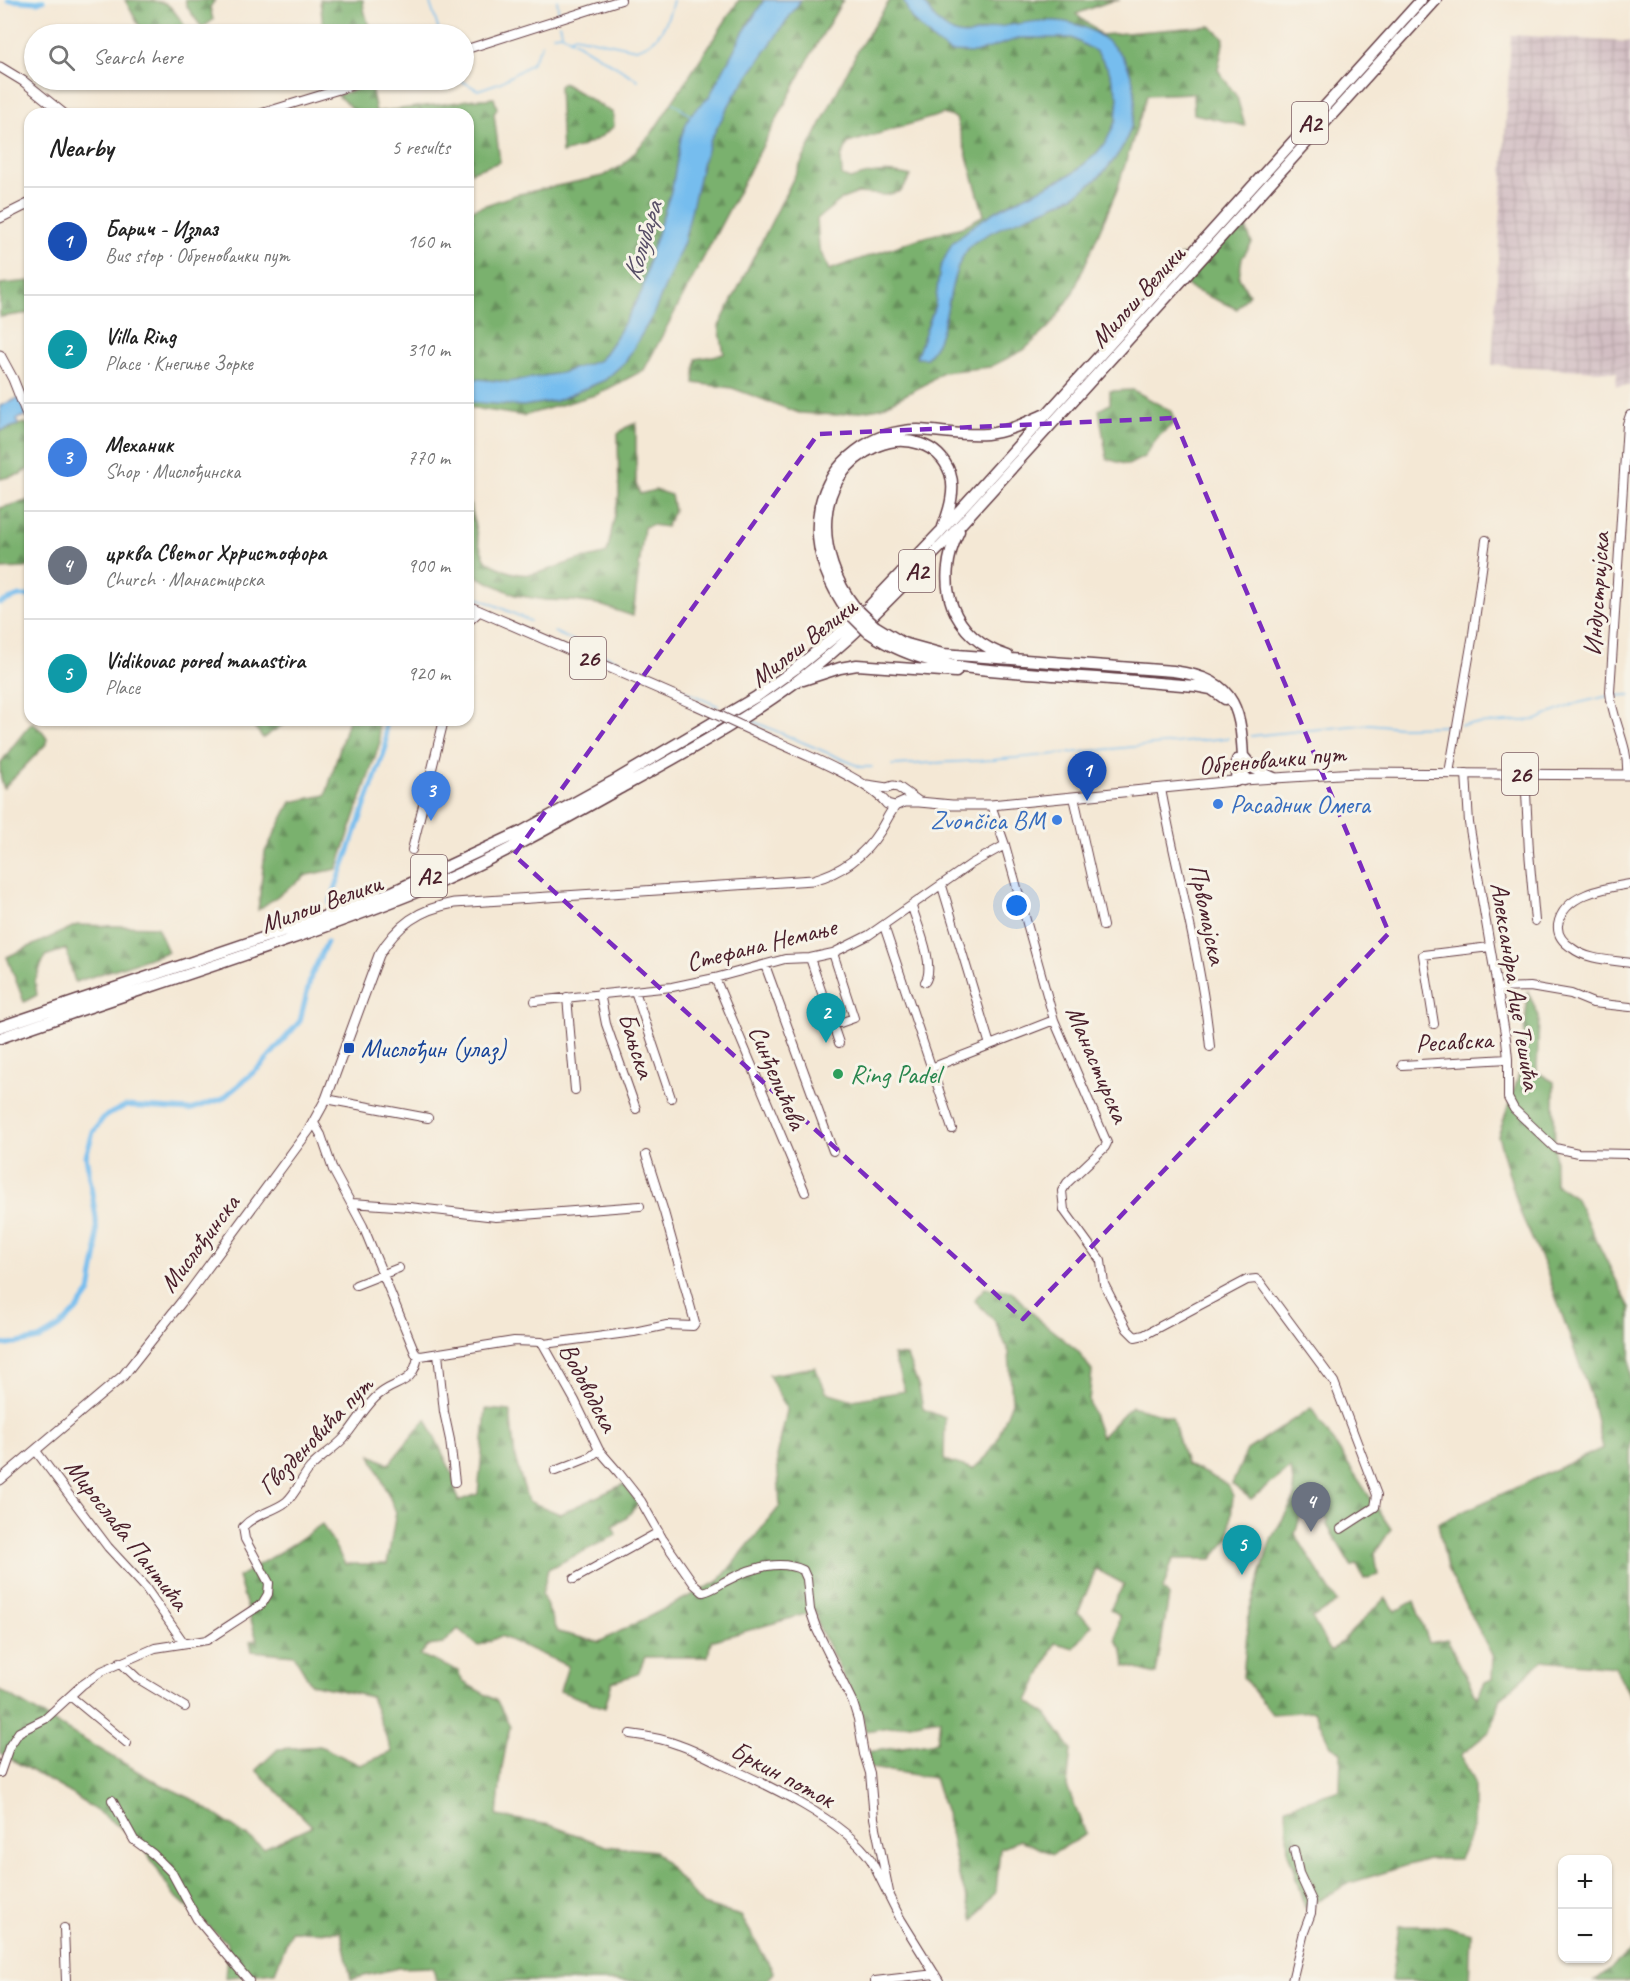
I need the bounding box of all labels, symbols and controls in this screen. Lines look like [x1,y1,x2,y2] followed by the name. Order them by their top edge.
[24,24,474,90] search box
[45,41,78,74] icon: search
[93,43,183,71] text: Search here
[1292,102,1328,144] road number: A2
[48,131,113,164] text: Nearby
[391,135,450,160] text: 5 results
[614,196,671,284] water label: Колубара
[105,215,218,243] text: Барич - Излаз
[63,229,72,254] text: 1
[407,229,450,254] text: 160 m
[1083,237,1193,355] street label: Милош Велики
[105,243,289,268] text: Bus stop · Обреновачки пут
[105,323,176,351] text: Villa Ring
[63,337,72,362] text: 2
[407,337,450,362] text: 310 m
[105,351,253,376] text: Place · Кнегиње Зорке
[105,431,173,459] text: Механик
[63,445,72,470] text: 3
[407,445,450,470] text: 770 m
[105,459,240,484] text: Shop · Мислођинска
[1576,529,1617,657] street label: Индустријска
[105,539,326,567] text: црква Светог Хрристофора
[899,550,935,592] road number: A2
[63,553,72,578] text: 4
[407,553,450,578] text: 900 m
[105,567,264,592] text: Church · Манастирска
[743,589,865,695] street label: Милош Велики
[570,637,606,679] road number: 26
[105,647,305,675] text: Vidikovac pored manastira
[63,661,72,686] text: 5
[407,661,450,686] text: 920 m
[105,675,140,700] text: Place
[1197,736,1349,782] street label: Обреновачки пут
[1068,752,1106,801] pin: 1
[1502,753,1538,795] road number: 26
[412,772,450,821] pin: 3
[1230,788,1371,821] place label: Расадник Омега
[1211,797,1225,811] marker: Расадник Омега
[930,804,1047,837] place label: Zvončica BM
[1050,813,1064,827] marker: Zvončica BM
[411,855,447,897] road number: A2
[1181,861,1235,969] street label: Првомајска
[256,866,388,941] street label: Милош Велики
[1483,880,1548,1094] street label: Александра Аце Тешића
[1002,891,1031,920] your location
[683,909,842,979] street label: Стефана Немање
[806,994,846,1043] pin: 2
[1058,1001,1138,1129] street label: Манастирска
[611,1008,663,1084] street label: Бањска
[741,1020,815,1136] street label: Синђелићева
[1415,1023,1496,1060] street label: Ресавска
[361,1032,507,1065] place label: Мислођин (улаз)
[342,1041,356,1055] marker: Мислођин (улаз)
[850,1058,945,1091] place label: Ring Padel
[831,1067,845,1081] marker: Ring Padel
[152,1187,248,1299] street label: Мислођинска
[551,1337,626,1439] street label: Водоводска
[250,1367,382,1502] street label: Гвозденовића пут
[57,1452,197,1618] street label: Мирослава Пантића
[1292,1482,1330,1532] pin: 4
[1222,1526,1262,1575] pin: 5
[725,1733,842,1816] street label: Бркин поток
[1558,1855,1612,1963] map controls
[1558,1855,1612,1909] button: +
[1558,1909,1612,1963] button: −

